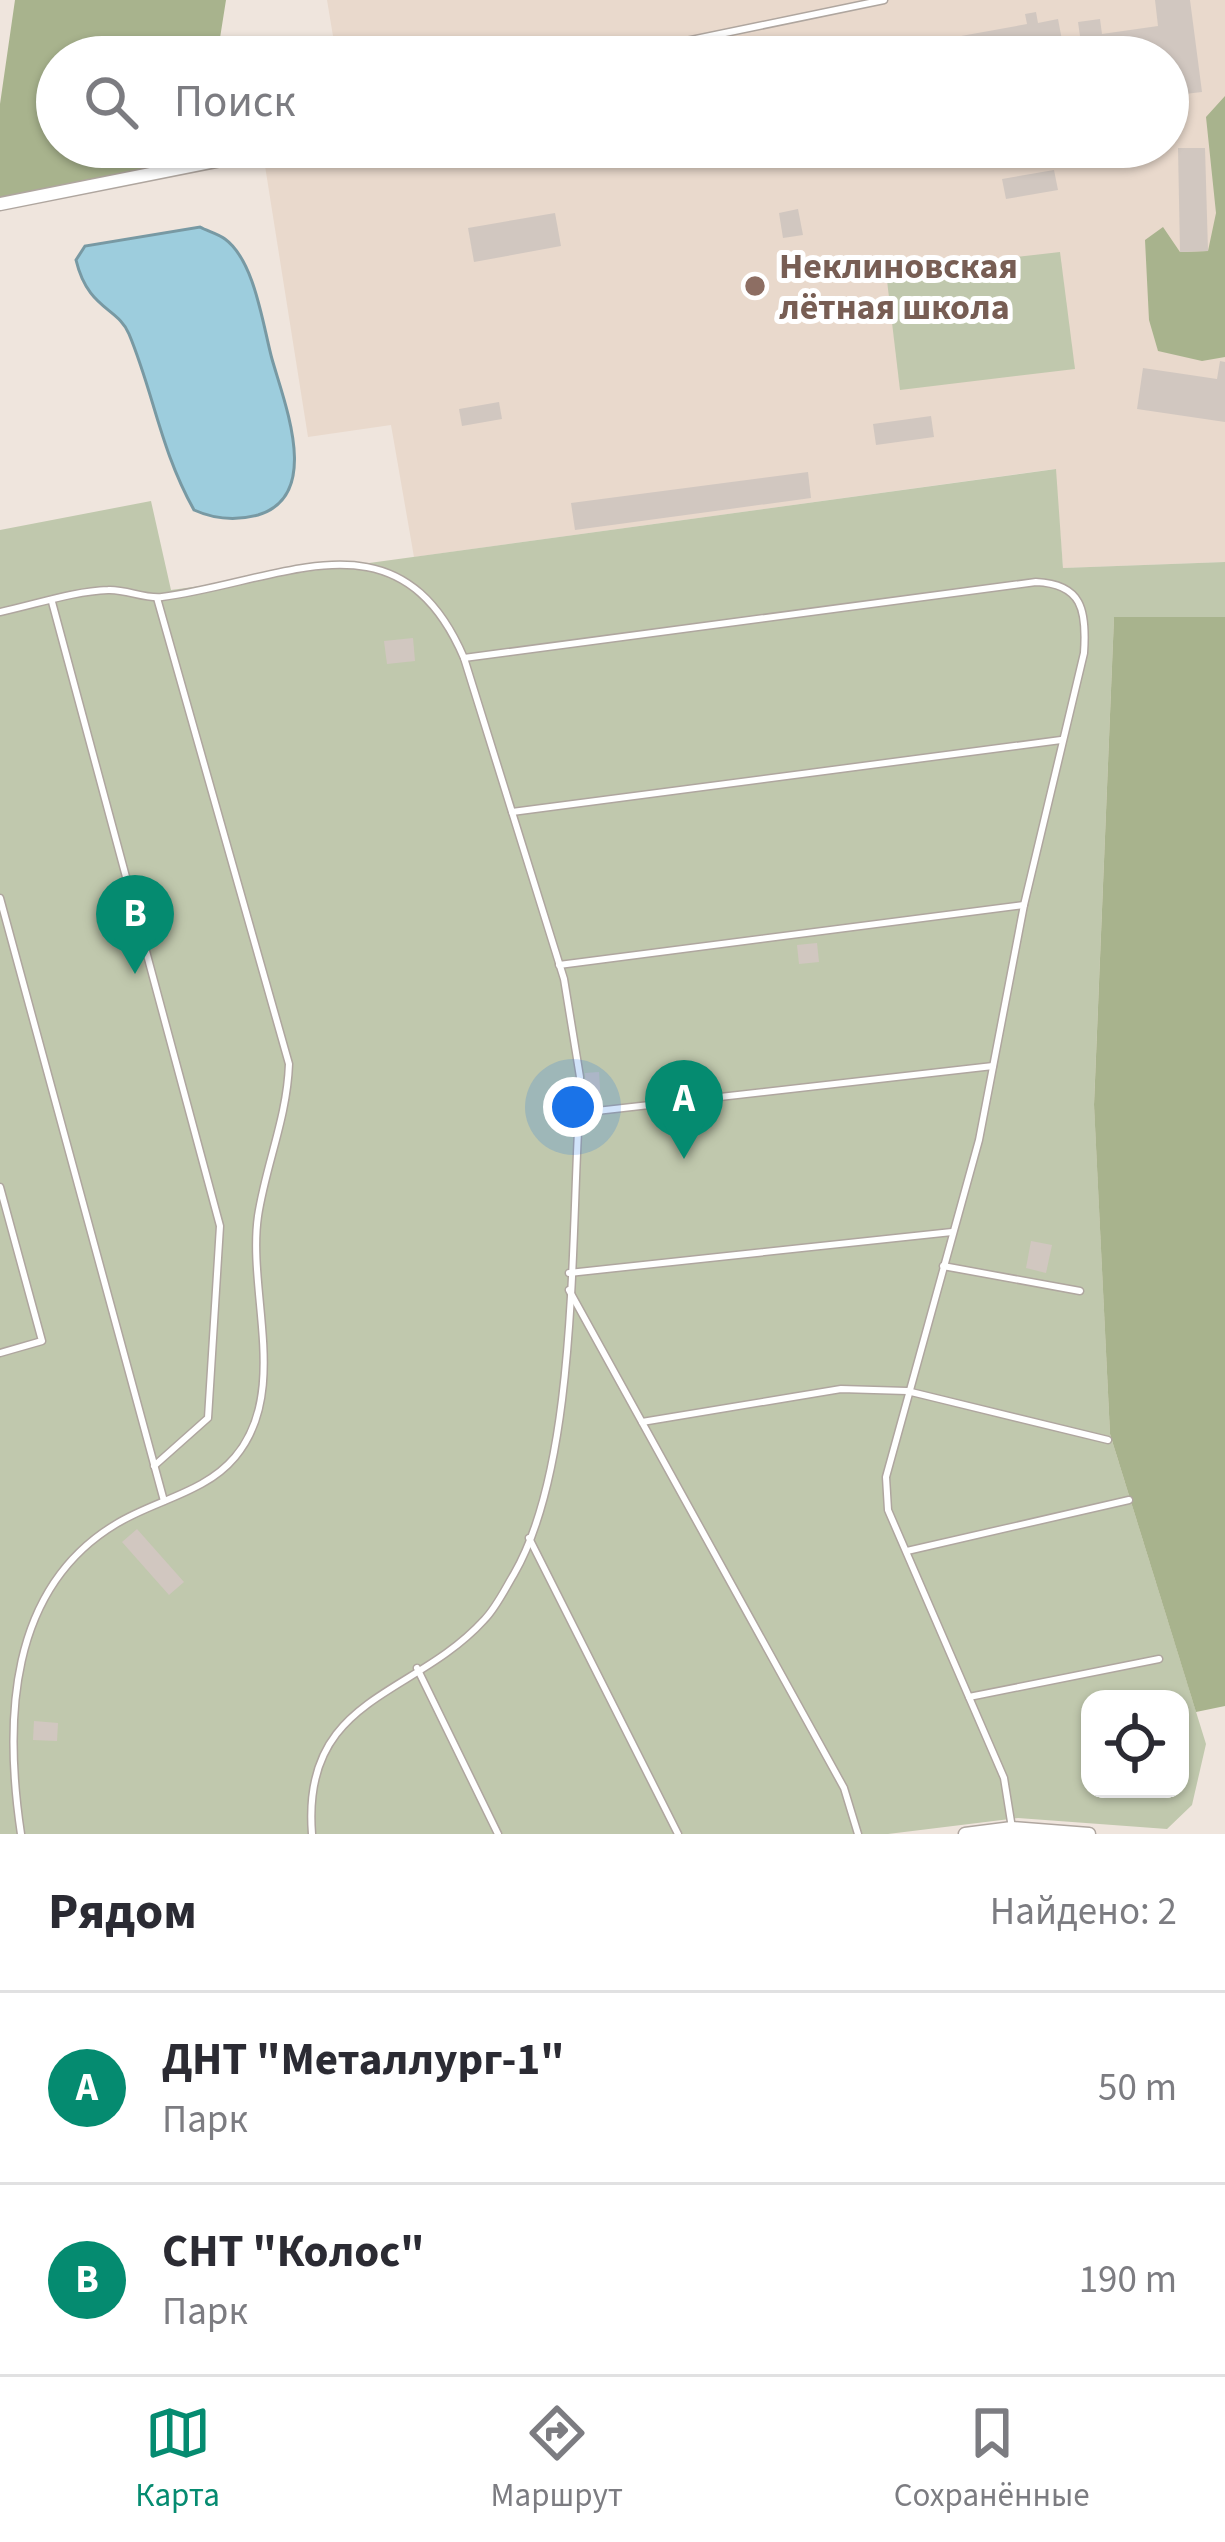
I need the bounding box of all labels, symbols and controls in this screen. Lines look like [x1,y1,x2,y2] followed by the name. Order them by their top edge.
[36,36,1189,168] search box
[78,69,144,135] icon: search
[174,70,296,134] text: Поиск
[779,241,1018,333] place label: Неклиновская лётная школа
[742,273,768,299] marker: Неклиновская лётная школа
[96,875,174,974] pin: B
[645,1060,723,1159] pin: A
[543,1077,603,1137] your location
[1081,1690,1189,1798] map controls
[1081,1690,1189,1798] button: locate
[48,1876,197,1948] text: Рядом
[990,1884,1177,1940] text: Найдено: 2
[162,2028,564,2092] text: ДНТ "Металлург-1"
[76,2060,98,2116] text: A
[1098,2060,1177,2116] text: 50 m
[162,2092,248,2148] text: Парк
[162,2220,425,2284] text: СНТ "Колос"
[75,2252,99,2308] text: B
[1079,2252,1177,2308] text: 190 m
[162,2284,248,2340] text: Парк
[135,2400,220,2519] tab: Карта
[491,2400,623,2519] tab: Маршрут
[894,2400,1090,2519] tab: Сохранённые

